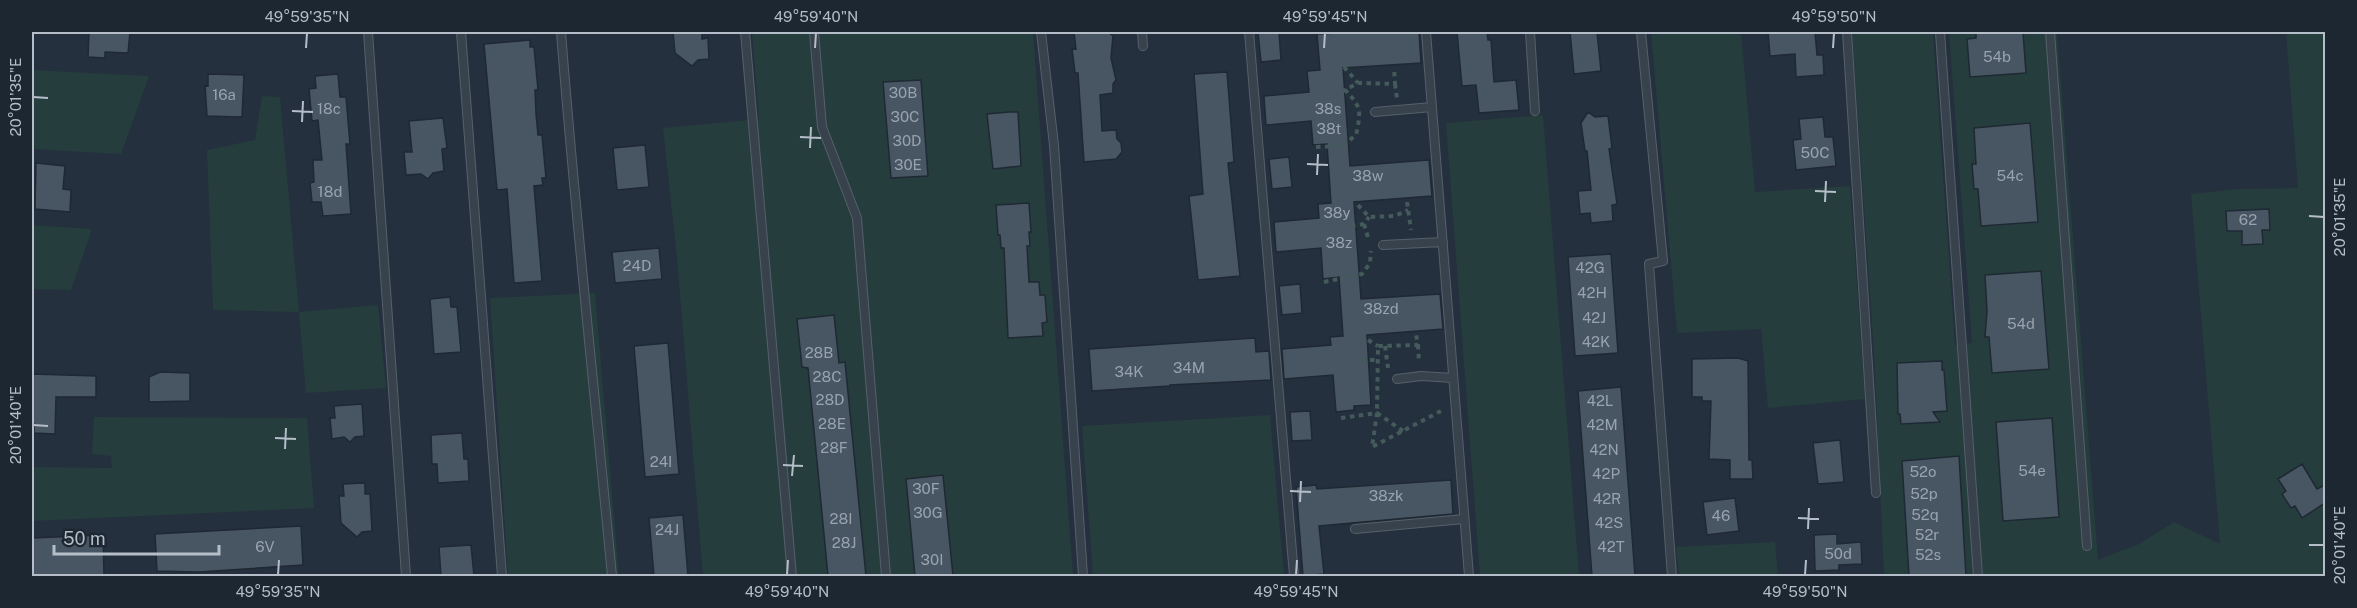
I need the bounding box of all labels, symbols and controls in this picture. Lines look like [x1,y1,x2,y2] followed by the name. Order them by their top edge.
[264,8,350,25] text: 49°59'35"N
[774,8,858,25] text: 49°59'40"N
[1282,8,1368,25] text: 49°59'45"N
[1792,8,1876,25] text: 49°59'50"N
[1983,48,2011,65] house number: 54b
[7,58,24,136] text: 20°01'35"E
[889,84,917,101] house number: 30B
[212,86,236,103] house number: 16a
[317,100,341,117] house number: 18c
[1315,100,1341,117] house number: 38s
[891,108,919,125] house number: 30C
[1317,120,1342,137] house number: 38t
[893,132,921,149] house number: 30D
[1800,144,1830,161] house number: 50C
[894,156,922,173] house number: 30E
[1353,167,1384,184] house number: 38w
[1996,167,2024,184] house number: 54c
[2331,178,2348,256] text: 20°01'35"E
[318,183,342,200] house number: 18d
[1323,204,1351,221] house number: 38y
[2239,211,2257,228] house number: 62
[1326,234,1352,251] house number: 38z
[623,257,651,274] house number: 24D
[1575,259,1605,276] house number: 42G
[1577,284,1607,301] house number: 42H
[1363,300,1399,317] house number: 38zd
[1582,309,1606,326] house number: 42J
[2007,315,2035,332] house number: 54d
[1582,333,1610,350] house number: 42K
[805,344,833,361] house number: 28B
[1173,359,1205,376] house number: 34M
[1114,363,1144,380] house number: 34K
[813,368,841,385] house number: 28C
[7,386,24,464] text: 20°01'40"E
[815,391,845,408] house number: 28D
[1586,392,1614,409] house number: 42L
[818,415,846,432] house number: 28E
[1586,416,1618,433] house number: 42M
[820,439,848,456] house number: 28F
[1589,441,1619,458] house number: 42N
[650,453,672,470] house number: 24I
[2018,462,2046,479] house number: 54e
[1909,463,1937,480] house number: 52o
[1592,465,1620,482] house number: 42P
[912,480,940,497] house number: 30F
[1910,485,1938,502] house number: 52p
[1369,487,1403,504] house number: 38zk
[1593,490,1621,507] house number: 42R
[913,504,943,521] house number: 30G
[1911,506,1939,523] house number: 52q
[2331,506,2348,584] text: 20°01'40"E
[1712,507,1730,524] house number: 46
[830,510,852,527] house number: 28I
[1595,514,1623,531] house number: 42S
[54,518,219,556] scale bar
[655,521,679,538] house number: 24J
[1915,526,1939,543] house number: 52r
[63,528,106,549] text: 50 m
[832,534,856,551] house number: 28J
[255,538,275,555] house number: 6V
[1597,538,1625,555] house number: 42T
[1824,545,1852,562] house number: 50d
[1915,546,1941,563] house number: 52s
[921,551,943,568] house number: 30I
[235,583,321,600] text: 49°59'35"N
[745,583,829,600] text: 49°59'40"N
[1253,583,1339,600] text: 49°59'45"N
[1763,583,1847,600] text: 49°59'50"N

